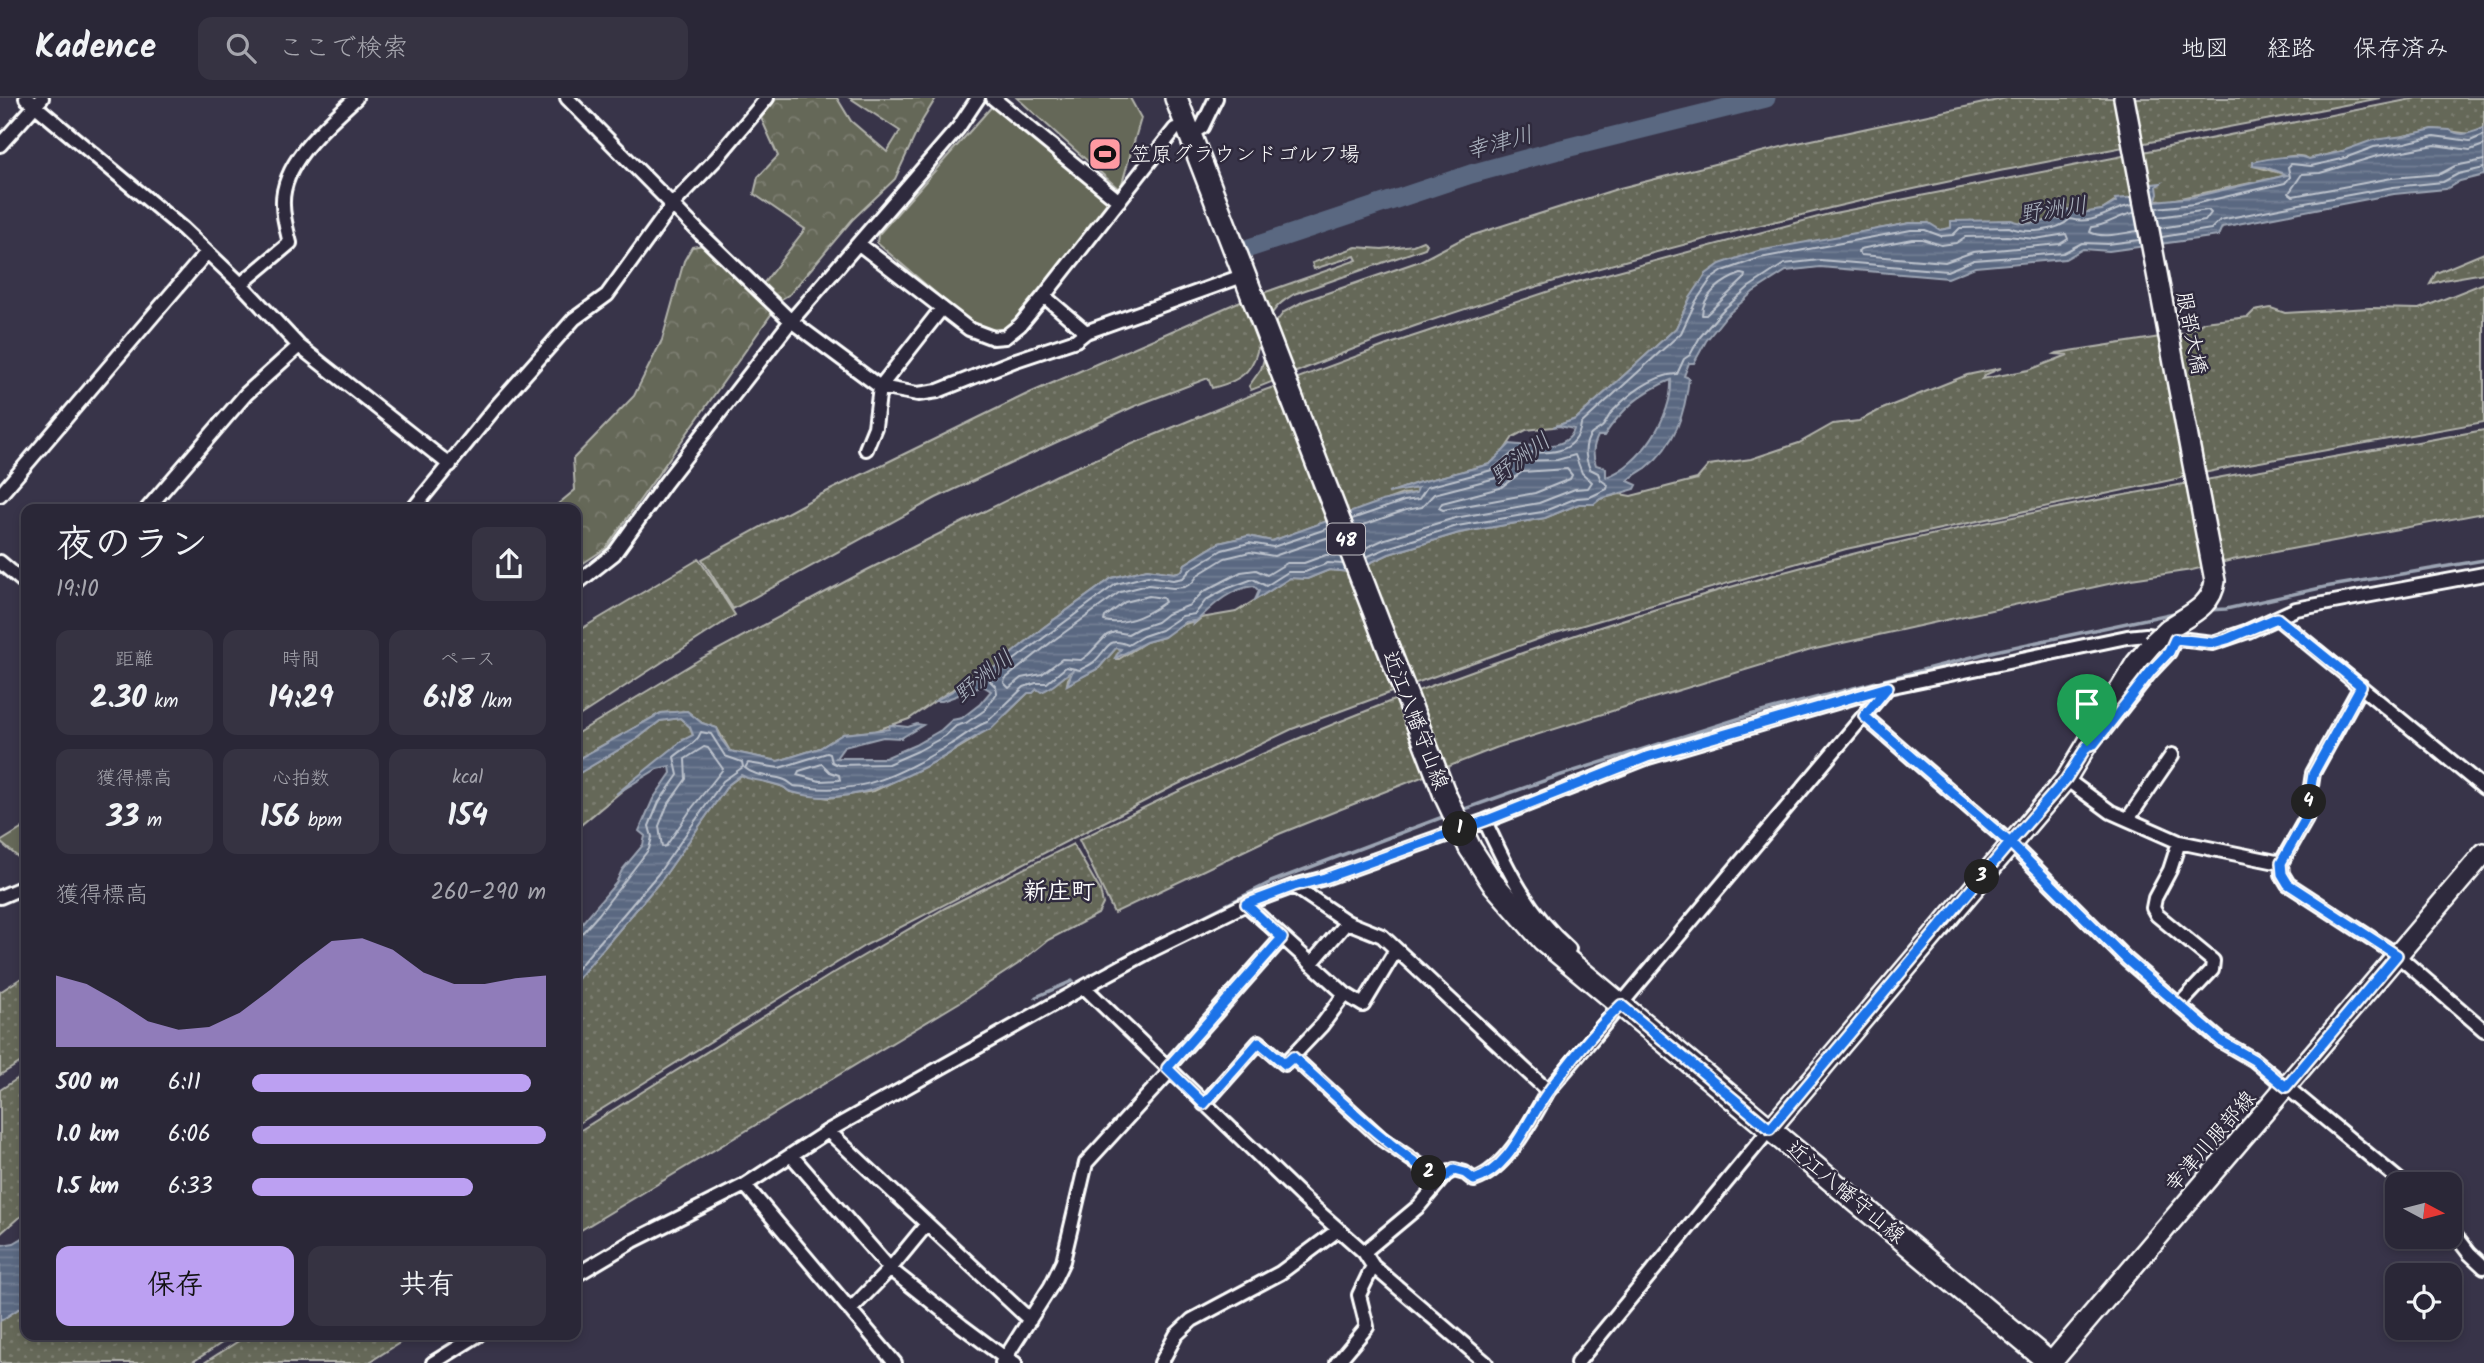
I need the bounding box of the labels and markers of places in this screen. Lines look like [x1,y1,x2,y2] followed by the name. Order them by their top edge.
[1086,135,1124,173] sports icon: 笠原グラウンドゴルフ場
[1130,139,1360,172] place label: 笠原グラウンドゴルフ場
[2057,674,2117,746] pin
[2292,784,2326,820] pin: 4
[1442,812,1478,846] pin: 1
[1965,860,2000,894] pin: 3
[1412,1156,1446,1190] pin: 2

